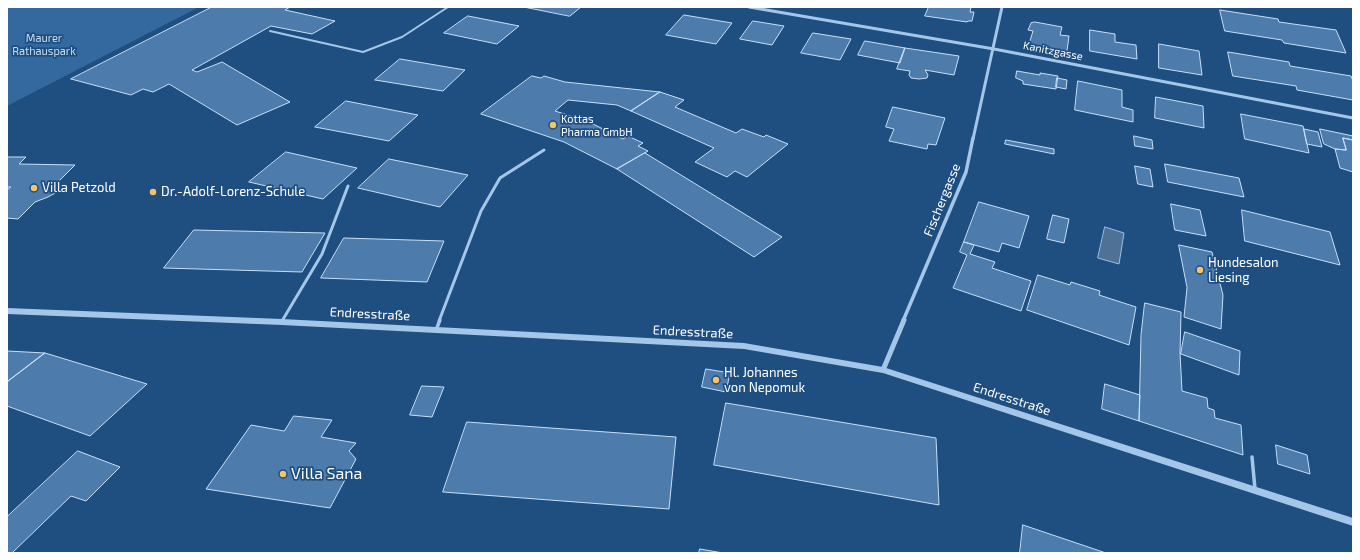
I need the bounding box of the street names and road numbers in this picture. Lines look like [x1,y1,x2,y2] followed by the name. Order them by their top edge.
[1022,39,1084,63] street label: Kanitzgasse
[920,161,964,239] street label: Fischergasse
[329,304,411,324] street label: Endresstraße
[652,322,734,342] street label: Endresstraße
[971,379,1053,419] street label: Endresstraße

